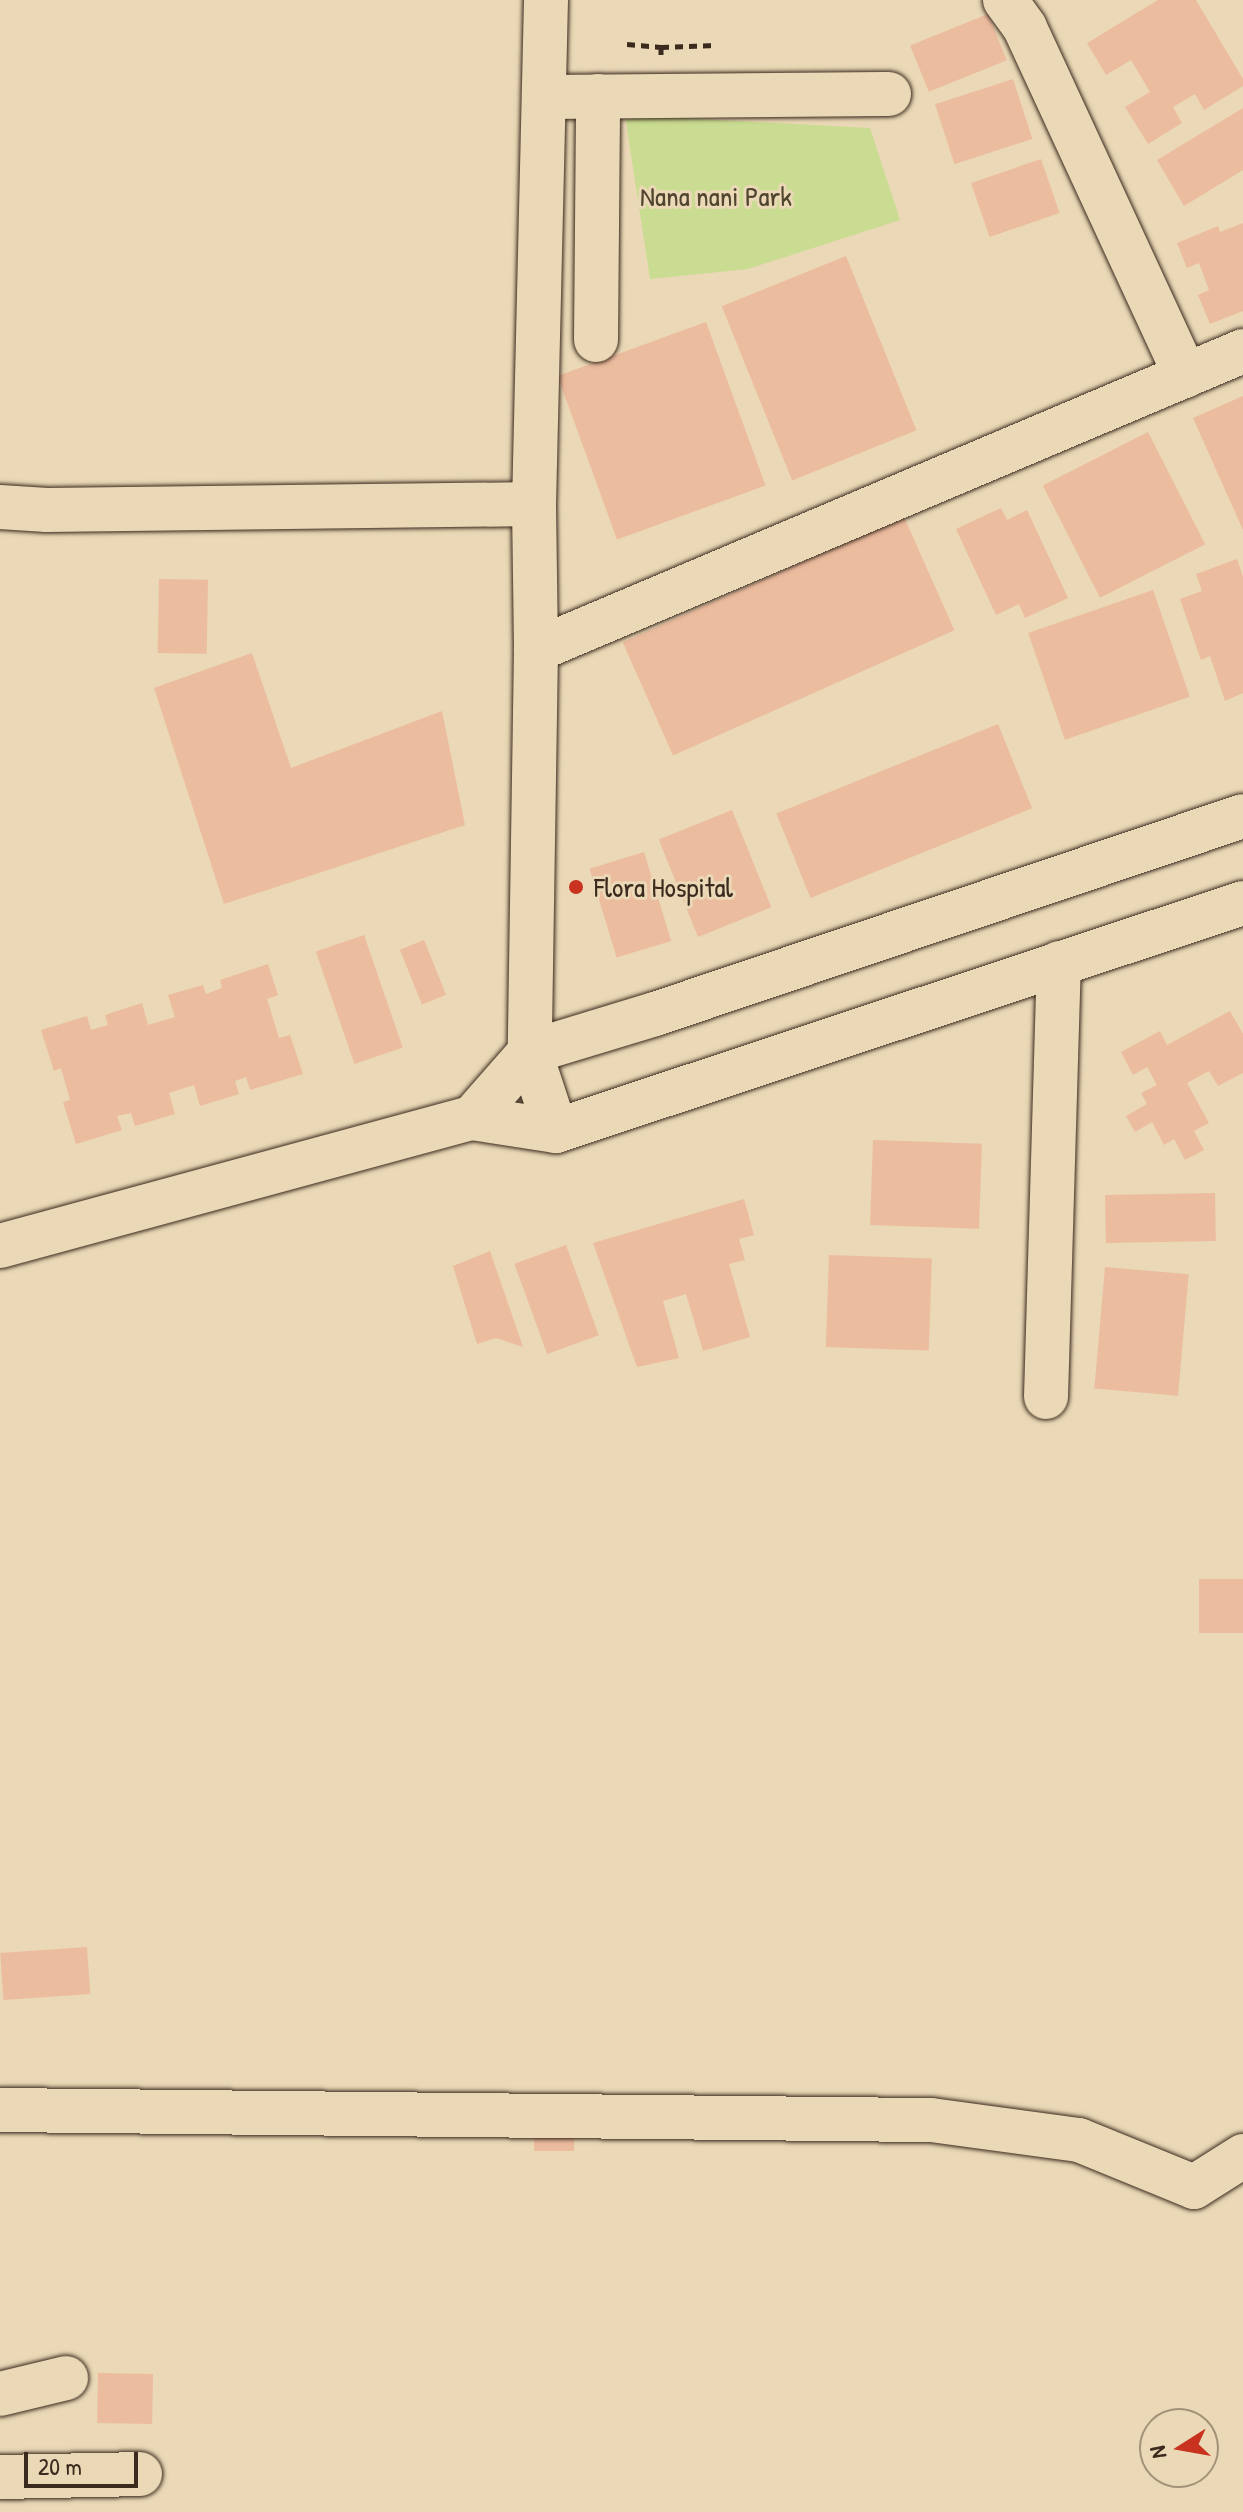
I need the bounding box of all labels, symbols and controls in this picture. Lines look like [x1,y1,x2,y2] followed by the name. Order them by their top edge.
[640,179,792,213] park label: Nana nani Park
[594,870,733,904] place label: Flora Hospital
[565,876,587,898] marker: Flora Hospital
[1139,2408,1219,2488] north arrow
[28,2436,142,2486] scale bar
[1142,2444,1173,2461] text: N
[38,2450,82,2482] text: 20 m

